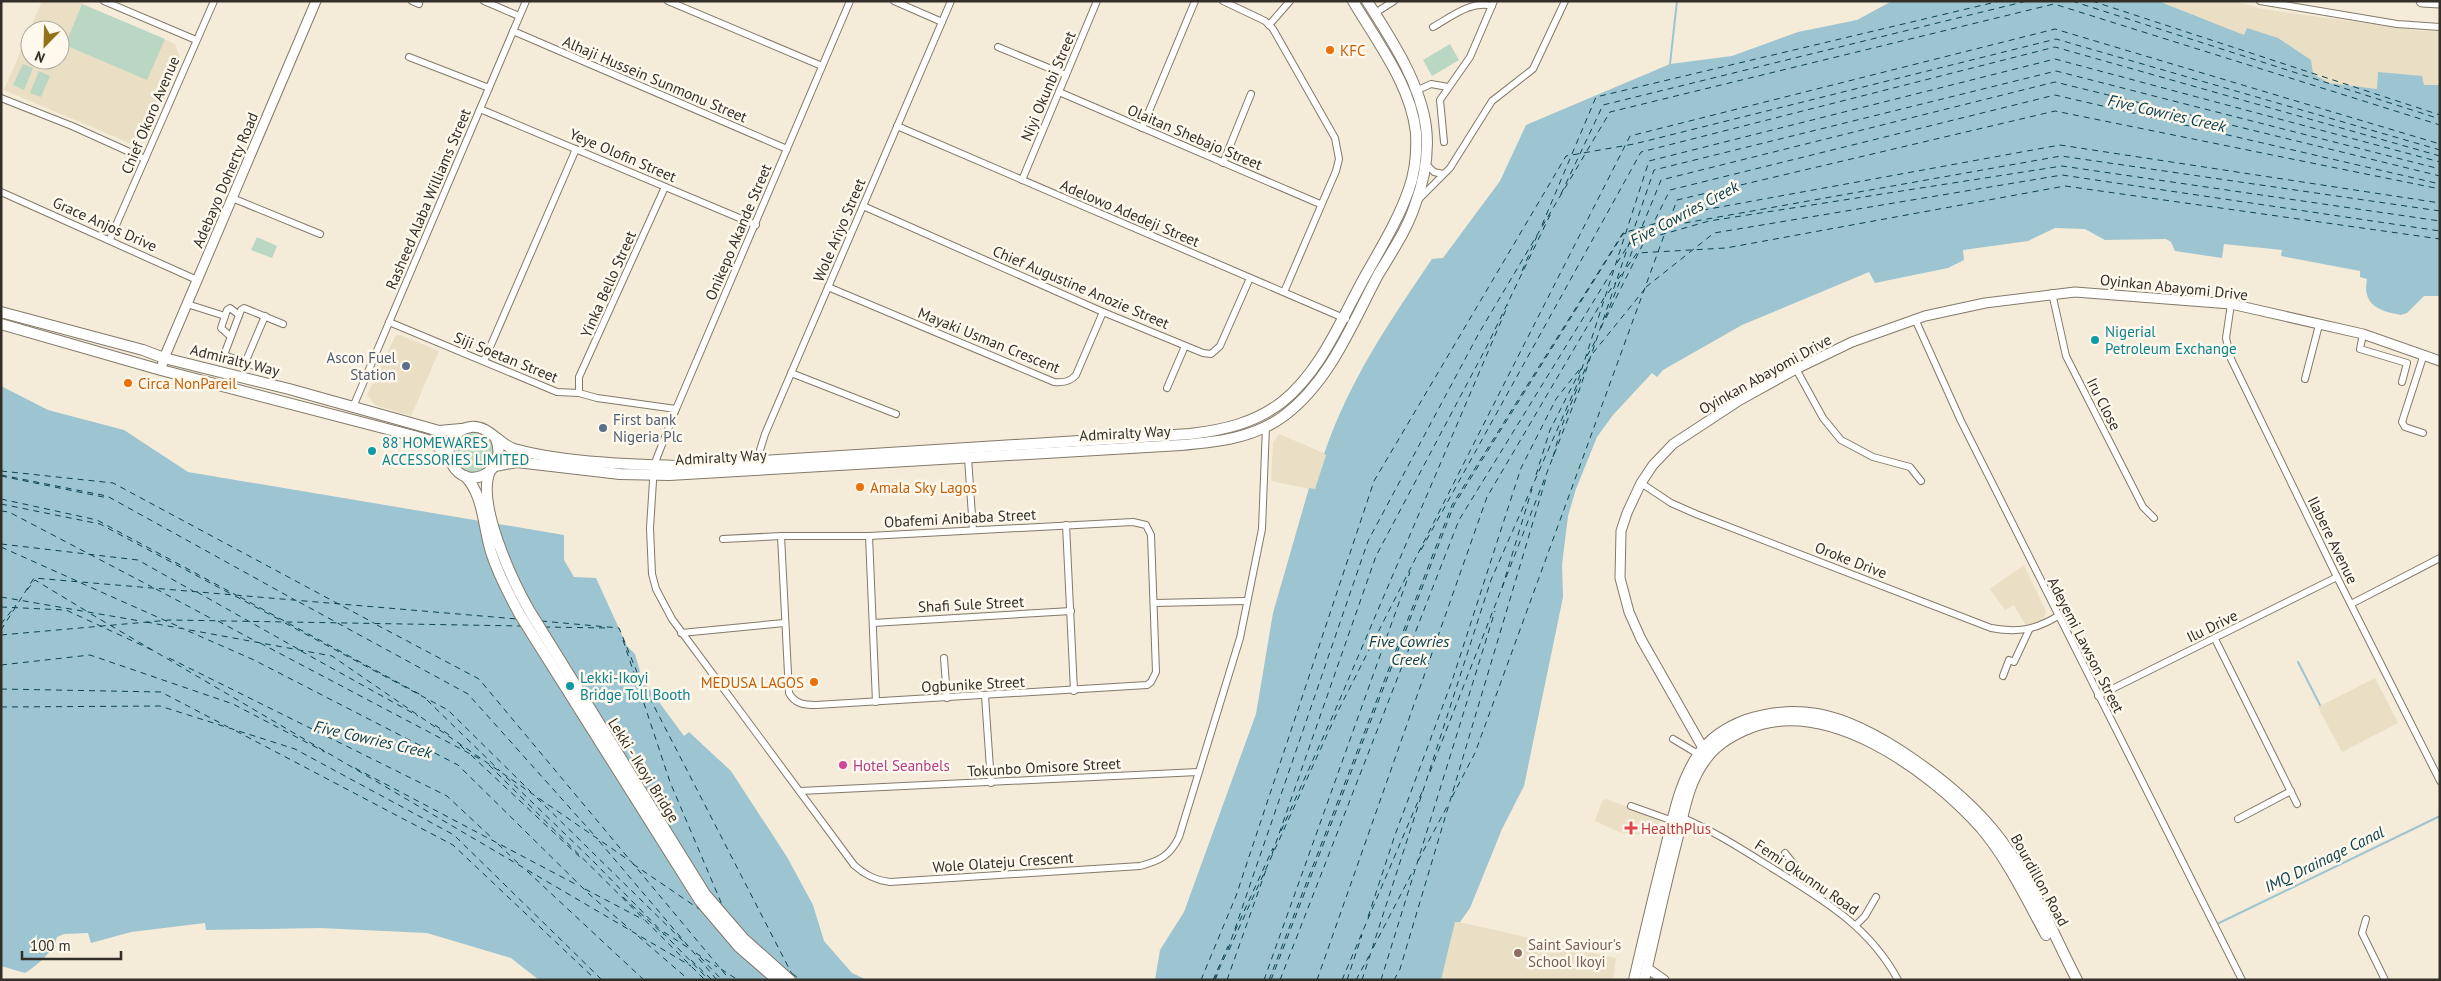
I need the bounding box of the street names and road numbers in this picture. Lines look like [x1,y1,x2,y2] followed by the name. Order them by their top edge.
[1016,28,1080,144] street label: Niyi Okunbi Street
[560,31,750,127] street label: Alhaji Hussein Sunmonu Street
[117,53,183,177] street label: Chief Okoro Avenue
[1125,100,1265,174] street label: Olaitan Shebajo Street
[381,106,475,292] street label: Rasheed Alaba Williams Street
[188,109,262,251] street label: Adebayo Doherty Road
[567,124,679,186] street label: Yeye Olofin Street
[701,161,775,303] street label: Onikepo Akande Street
[809,175,869,285] street label: Wole Ariyo Street
[1057,175,1203,251] street label: Adelowo Adedeji Street
[50,192,160,256] street label: Grace Anjos Drive
[576,228,640,340] street label: Yinka Bello Street
[990,241,1172,333] street label: Chief Augustine Anozie Street
[2099,270,2249,304] street label: Oyinkan Abayomi Drive
[915,303,1063,377] street label: Mayaki Usman Crescent
[451,327,561,387] street label: Siji Soetan Street
[1695,330,1835,418] street label: Oyinkan Abayomi Drive
[188,340,282,380] street label: Admiralty Way
[2083,375,2125,433] street label: Iru Close
[1079,421,1171,445] street label: Admiralty Way
[675,445,767,469] street label: Admiralty Way
[2304,493,2362,587] street label: Ilabere Avenue
[884,505,1036,531] street label: Obafemi Anibaba Street
[1812,538,1890,582] street label: Oroke Drive
[2044,574,2128,716] street label: Adeyemi Lawson Street
[918,592,1024,616] street label: Shafi Sule Street
[2183,606,2241,646] street label: Ilu Drive
[921,672,1025,696] street label: Ogbunike Street
[604,714,684,826] street label: Lekki - Ikoyi Bridge
[967,753,1121,781] street label: Tokunbo Omisore Street
[2007,830,2073,930] street label: Bourdillon Road
[1751,835,1863,919] street label: Femi Okunnu Road
[932,848,1074,876] street label: Wole Olateju Crescent

